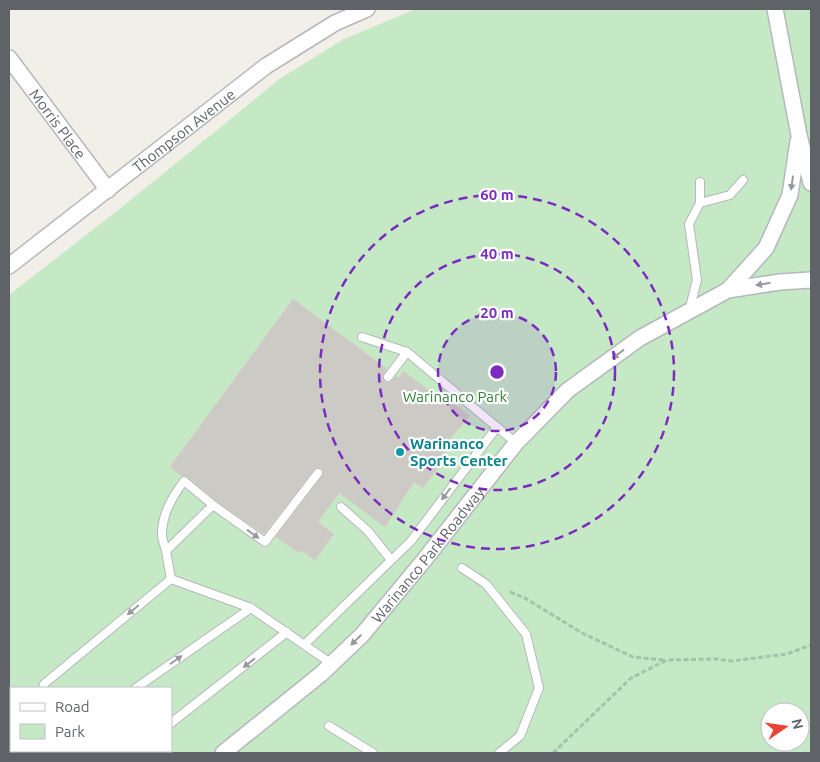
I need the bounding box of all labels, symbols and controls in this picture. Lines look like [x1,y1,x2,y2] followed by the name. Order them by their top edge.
[27,85,90,162] street label: Morris Place
[129,85,238,175] street label: Thompson Avenue
[788,176,796,192] one-way arrow
[480,186,514,203] text: 60 m
[480,245,514,262] text: 40 m
[754,281,770,289] one-way arrow
[480,304,514,321] text: 20 m
[611,349,625,359] one-way arrow
[488,363,506,381] centre of rings
[403,388,508,405] park label: Warinanco Park
[410,435,509,469] place label: Warinanco Sports Center
[394,446,406,458] marker: Warinanco Sports Center
[368,483,487,626] street label: Warinanco Park Roadway
[441,487,452,500] one-way arrow
[246,529,260,539] one-way arrow
[127,604,140,615] one-way arrow
[350,634,362,646] one-way arrow
[169,655,183,665] one-way arrow
[243,657,256,668] one-way arrow
[10,687,172,752] legend
[55,698,90,715] text: Road
[760,702,810,752] north arrow
[789,717,807,731] text: N
[55,723,85,740] text: Park

